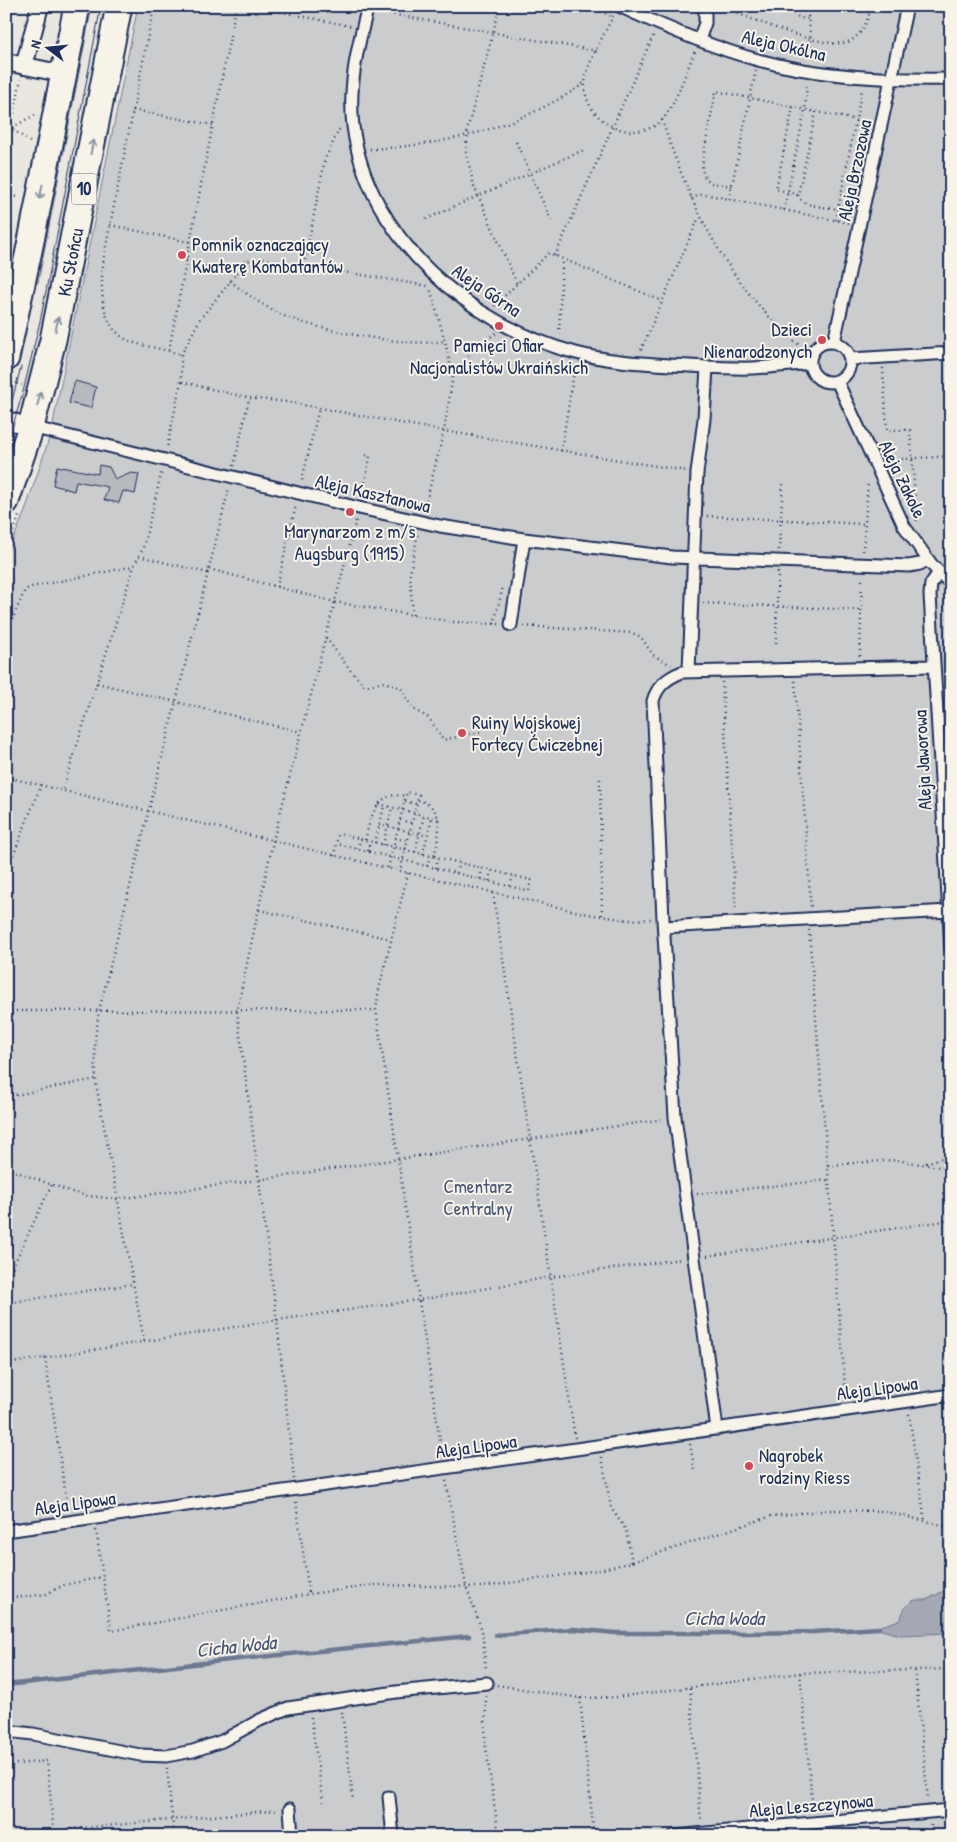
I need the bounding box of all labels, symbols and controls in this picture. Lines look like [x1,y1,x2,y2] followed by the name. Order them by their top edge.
[22,22,72,72] north arrow
[739,23,829,67] street label: Aleja Okólna
[25,38,45,50] text: N
[831,116,878,223] street label: Aleja Brzozowa
[88,139,97,155] one-way arrow
[72,173,96,204] road number: 10
[35,183,45,199] one-way arrow
[51,225,89,298] street label: Ku Słońcu
[192,231,343,279] place label: Pomnik oznaczający Kwaterę Kombatantów
[176,249,188,261] marker: Pomnik oznaczający Kwaterę Kombatantów
[447,257,527,323] street label: Aleja Górna
[53,316,62,332] one-way arrow
[704,316,812,364] place label: Dzieci Nienarodzonych
[493,320,505,332] marker: Pamięci Ofiar Nacjonalistów Ukraińskich
[410,332,588,380] place label: Pamięci Ofiar Nacjonalistów Ukraińskich
[816,334,828,346] marker: Dzieci Nienarodzonych
[35,392,44,408] one-way arrow
[873,436,933,523] street label: Aleja Zakole
[313,467,434,519] street label: Aleja Kasztanowa
[344,506,356,518] marker: Marynarzom z m/s Augsburg (1915)
[284,518,416,566] place label: Marynarzom z m/s Augsburg (1915)
[471,709,603,757] place label: Ruiny Wojskowej Fortecy Ćwiczebnej
[906,709,938,811] street label: Aleja Jaworowa
[456,727,468,739] marker: Ruiny Wojskowej Fortecy Ćwiczebnej
[443,1173,513,1221] park label: Cmentarz Centralny
[835,1369,920,1407] street label: Aleja Lipowa
[434,1427,519,1465] street label: Aleja Lipowa
[759,1442,850,1490] place label: Nagrobek rodziny Riess
[743,1460,755,1472] marker: Nagrobek rodziny Riess
[33,1484,118,1522] street label: Aleja Lipowa
[684,1604,766,1631] water label: Cicha Woda
[195,1628,279,1663] water label: Cicha Woda
[748,1787,875,1823] street label: Aleja Leszczynowa

